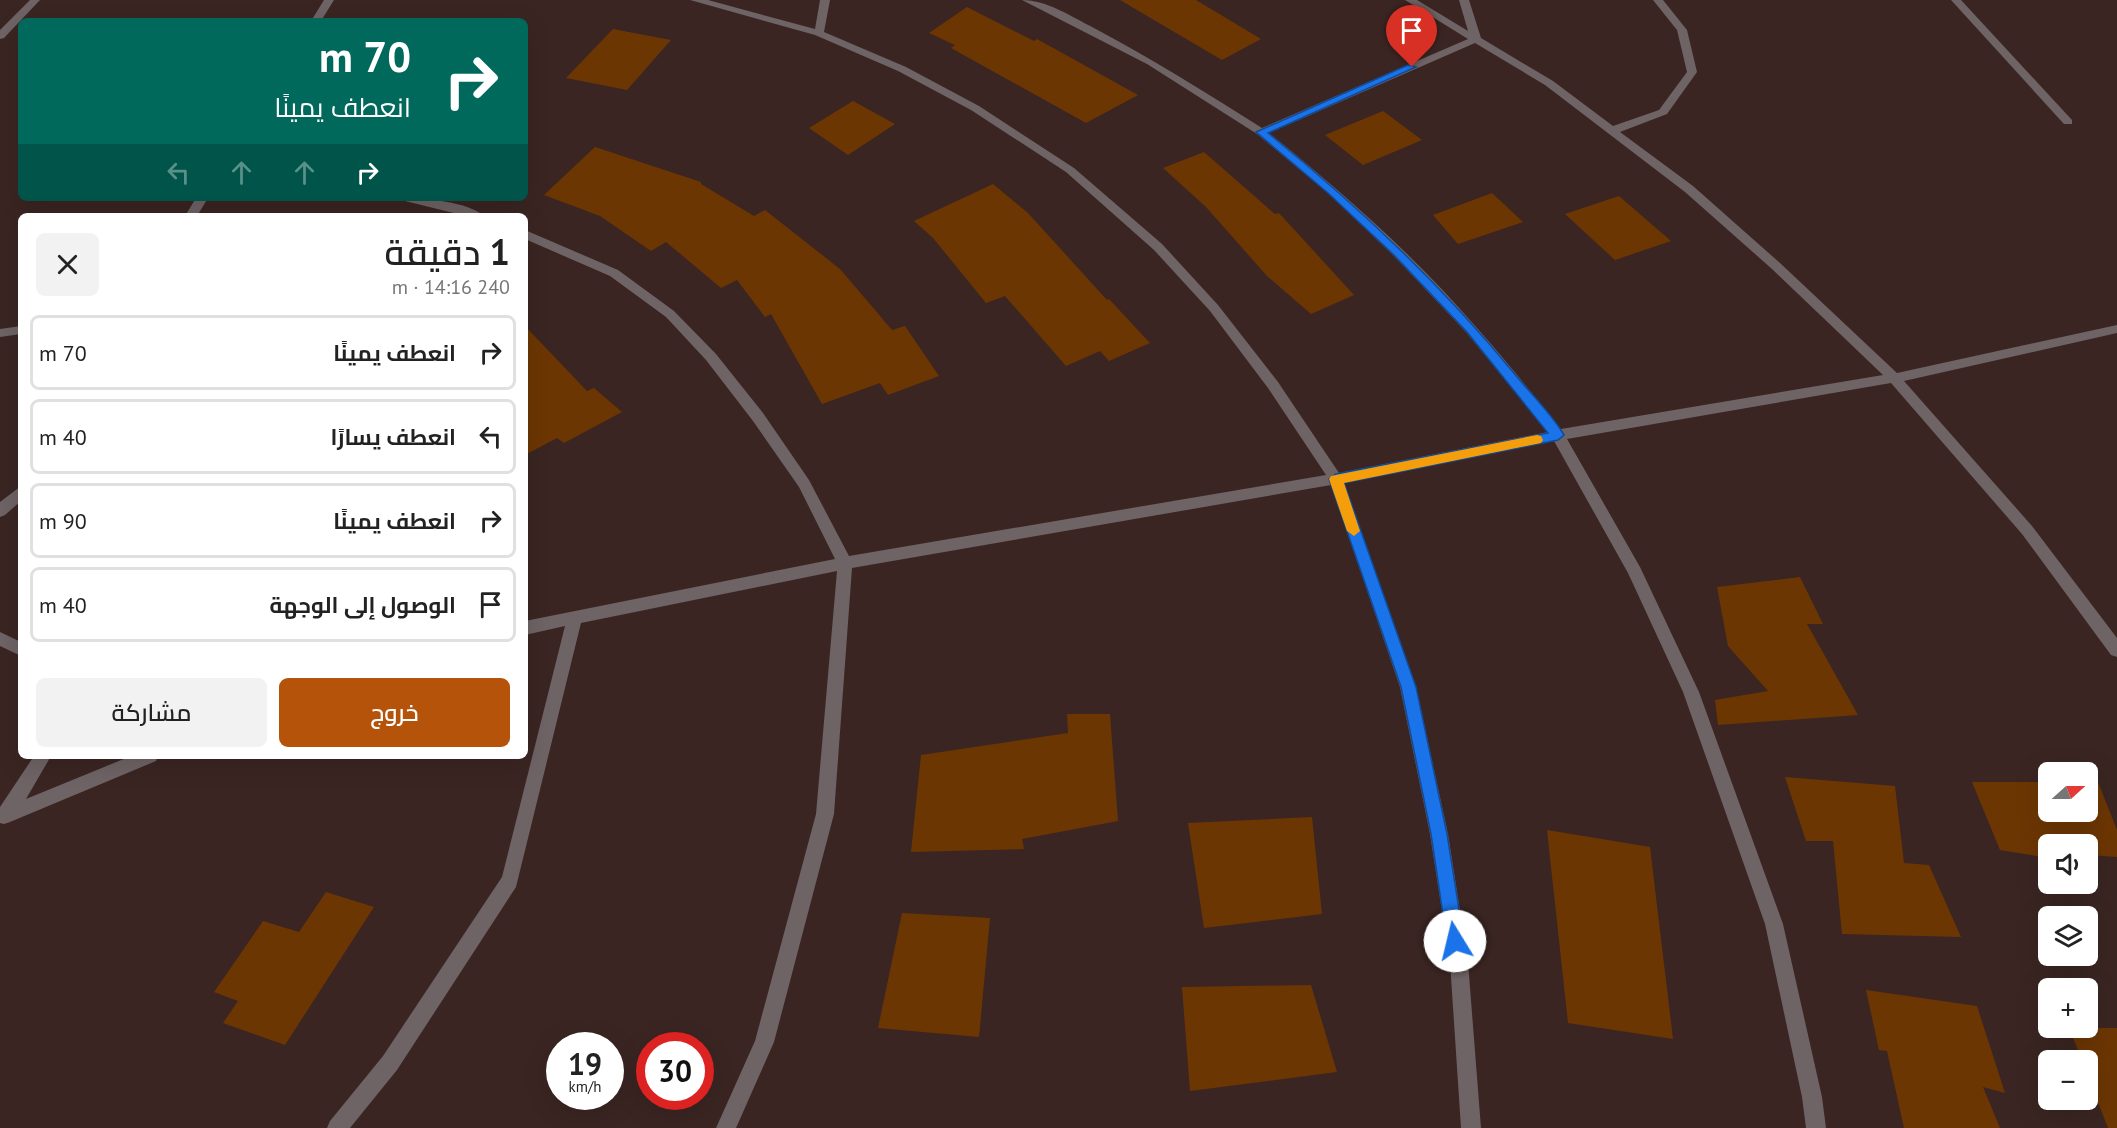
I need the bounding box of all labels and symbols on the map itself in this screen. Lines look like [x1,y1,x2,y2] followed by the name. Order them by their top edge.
[1386,5,1437,67] pin
[2038,762,2098,822] north arrow
[1423,909,1487,973] position arrow
[636,1032,714,1110] speed limit sign: 30

